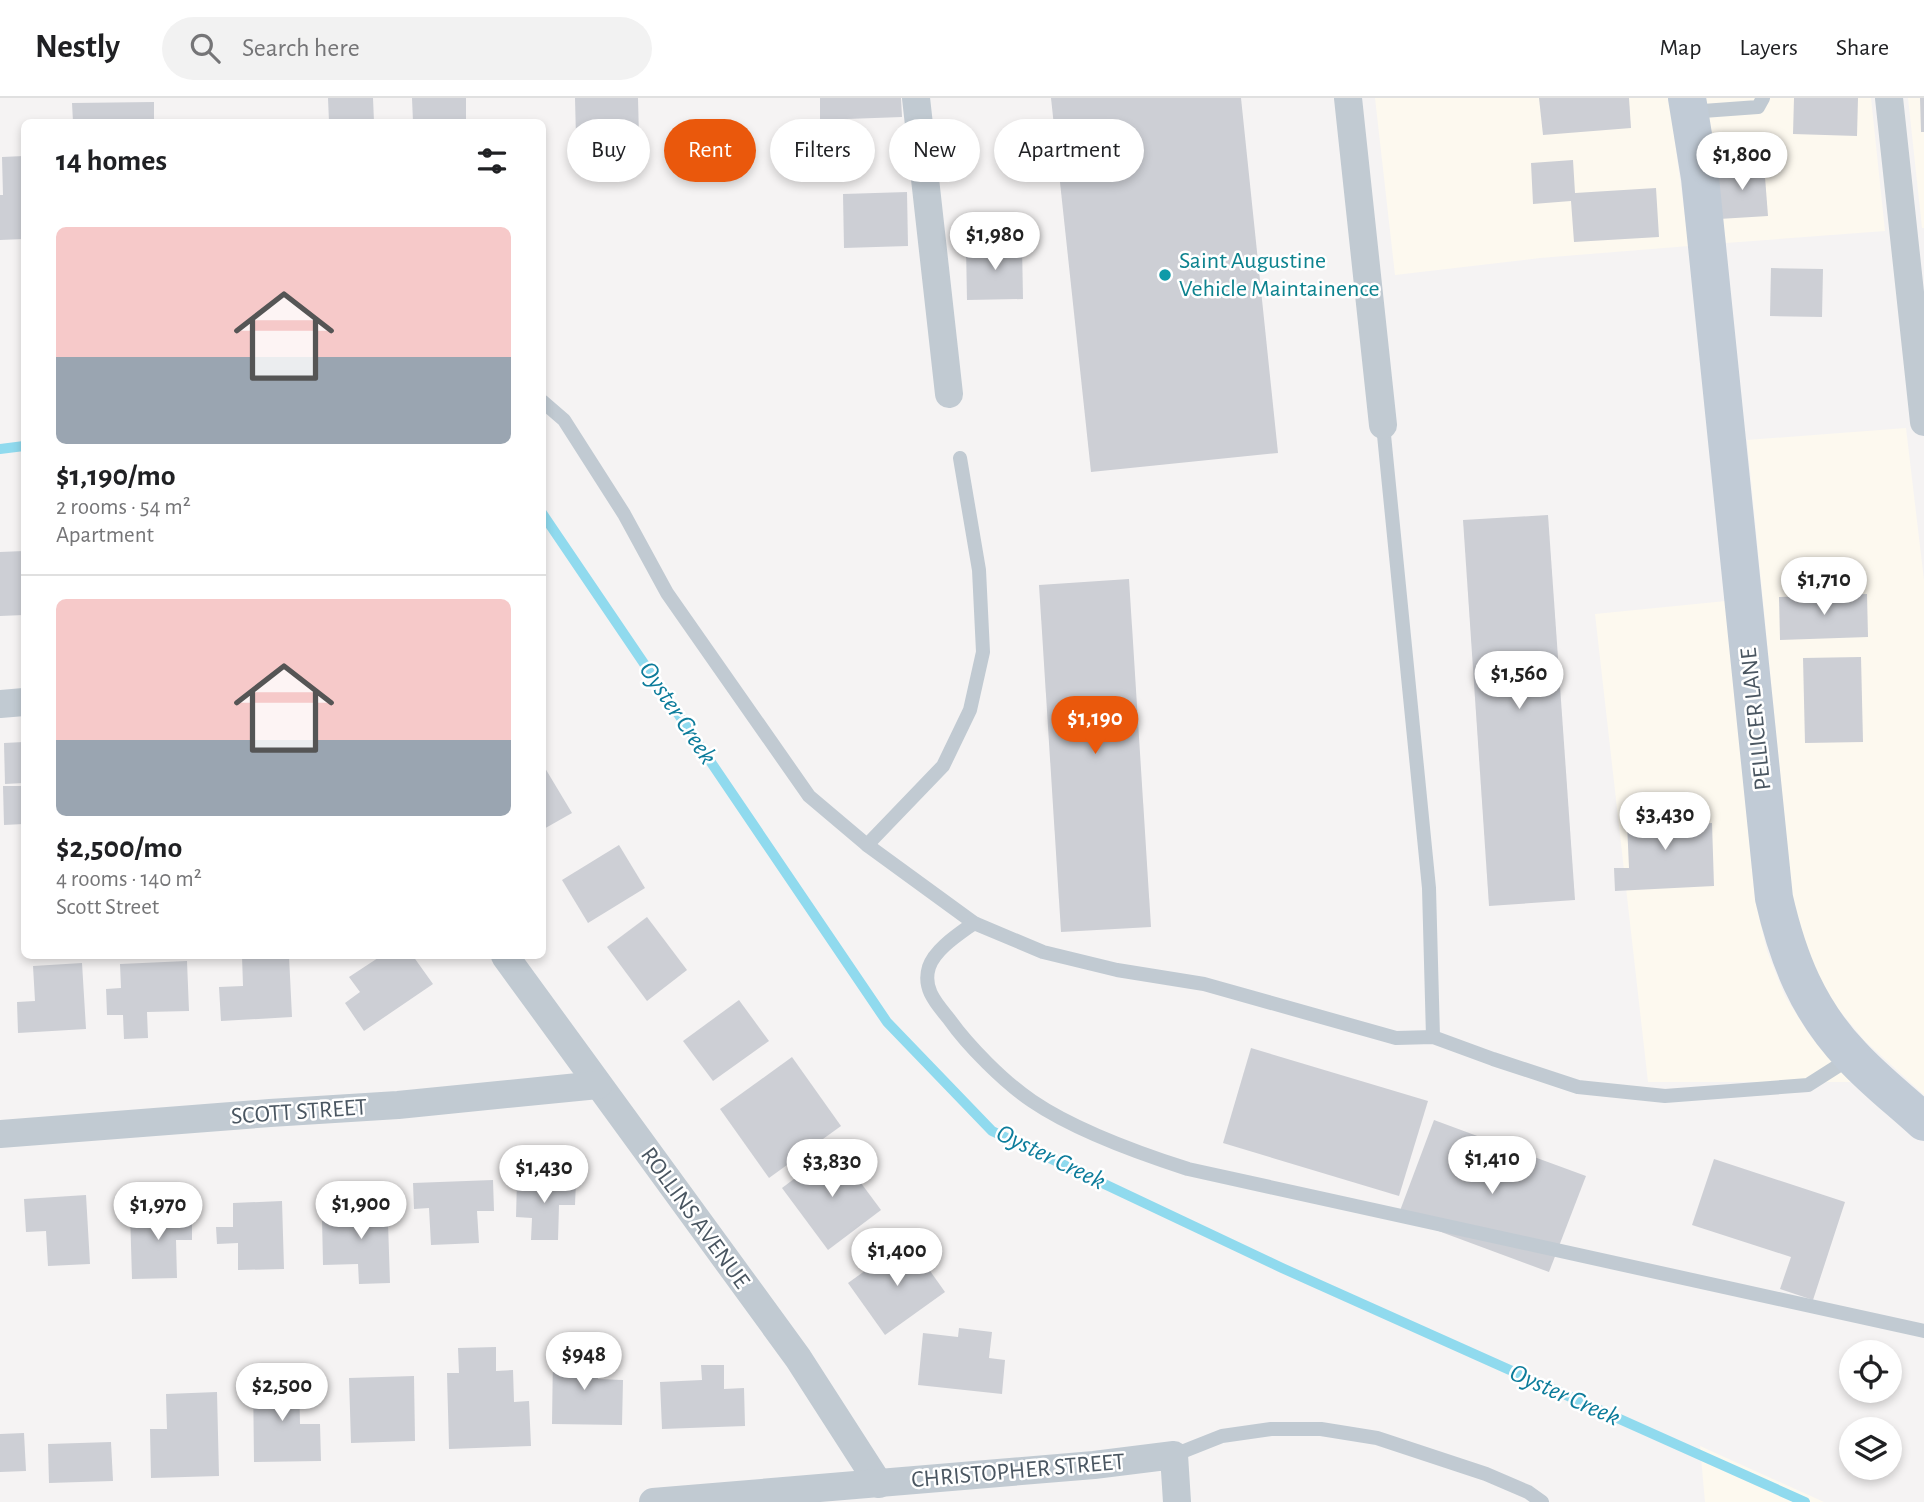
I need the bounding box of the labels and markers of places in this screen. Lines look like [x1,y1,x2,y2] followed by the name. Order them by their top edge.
[1685,132,1799,192] pin: $1,800
[938,212,1052,272] pin: $1,980
[1179,249,1380,301] place label: Saint Augustine Vehicle Maintainence
[1157,267,1173,283] marker: Saint Augustine Vehicle Maintainence
[1767,558,1881,617] pin: $1,710
[1462,652,1576,711] pin: $1,560
[1038,696,1152,756] pin: $1,190
[1608,792,1722,852] pin: $3,430
[1435,1136,1549,1196] pin: $1,410
[775,1140,889,1199] pin: $3,830
[487,1146,601,1205] pin: $1,430
[101,1182,215,1242] pin: $1,970
[304,1182,418,1241] pin: $1,900
[840,1228,954,1288] pin: $1,400
[543,1332,625,1392] pin: $948
[225,1364,339,1423] pin: $2,500

